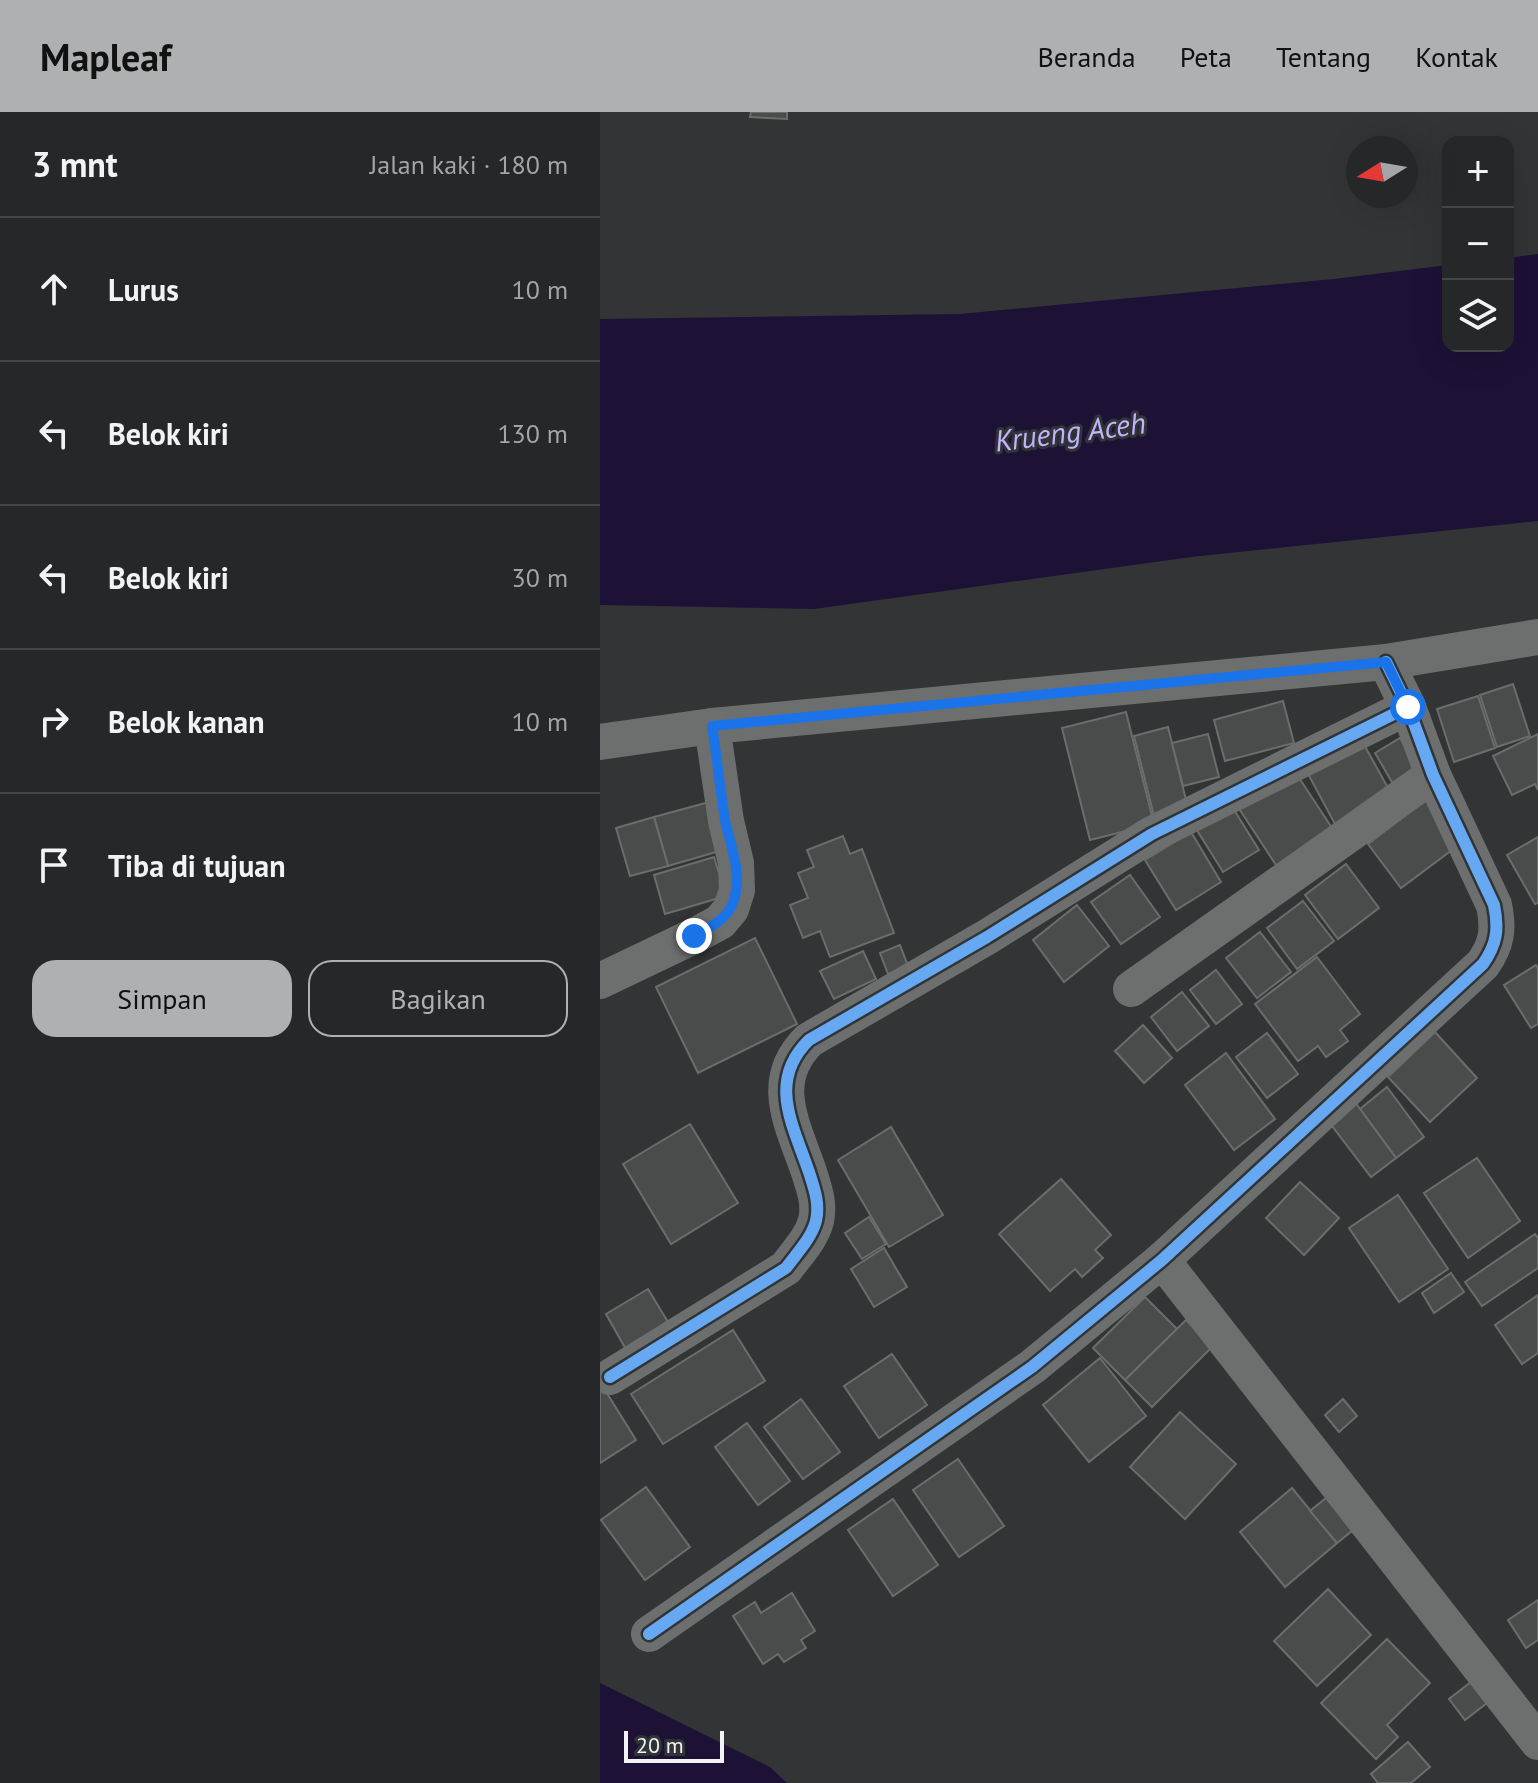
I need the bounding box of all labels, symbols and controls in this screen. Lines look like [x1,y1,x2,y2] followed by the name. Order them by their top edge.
[40,32,171,81] text: Mapleaf
[1037,38,1136,75] text: Beranda
[1180,38,1232,75] text: Peta
[1276,38,1371,75] text: Tentang
[1415,38,1498,75] text: Kontak
[1346,136,1418,208] north arrow
[1442,136,1514,352] map controls
[1442,136,1514,208] button: +
[32,142,118,186] text: 3 mnt
[370,148,568,181] text: Jalan kaki · 180 m
[1442,208,1514,280] button: −
[32,267,76,311] icon: ahead
[108,270,179,309] text: Lurus
[512,273,568,306] text: 10 m
[1442,280,1514,352] button: layers
[992,402,1148,460] water label: Krueng Aceh
[32,411,76,455] icon: left
[108,414,229,453] text: Belok kiri
[497,417,568,450] text: 130 m
[32,555,76,599] icon: left
[108,558,229,597] text: Belok kiri
[512,561,568,594] text: 30 m
[1390,689,1426,725] route start
[32,699,76,743] icon: right
[108,702,265,741] text: Belok kanan
[512,705,568,738] text: 10 m
[32,843,76,887] icon: arrive
[108,846,286,885] text: Tiba di tujuan
[676,918,712,954] route end
[32,960,292,1037] button: Simpan
[308,960,568,1037] button: Bagikan
[624,1727,724,1763] scale bar
[636,1731,684,1759] text: 20 m

